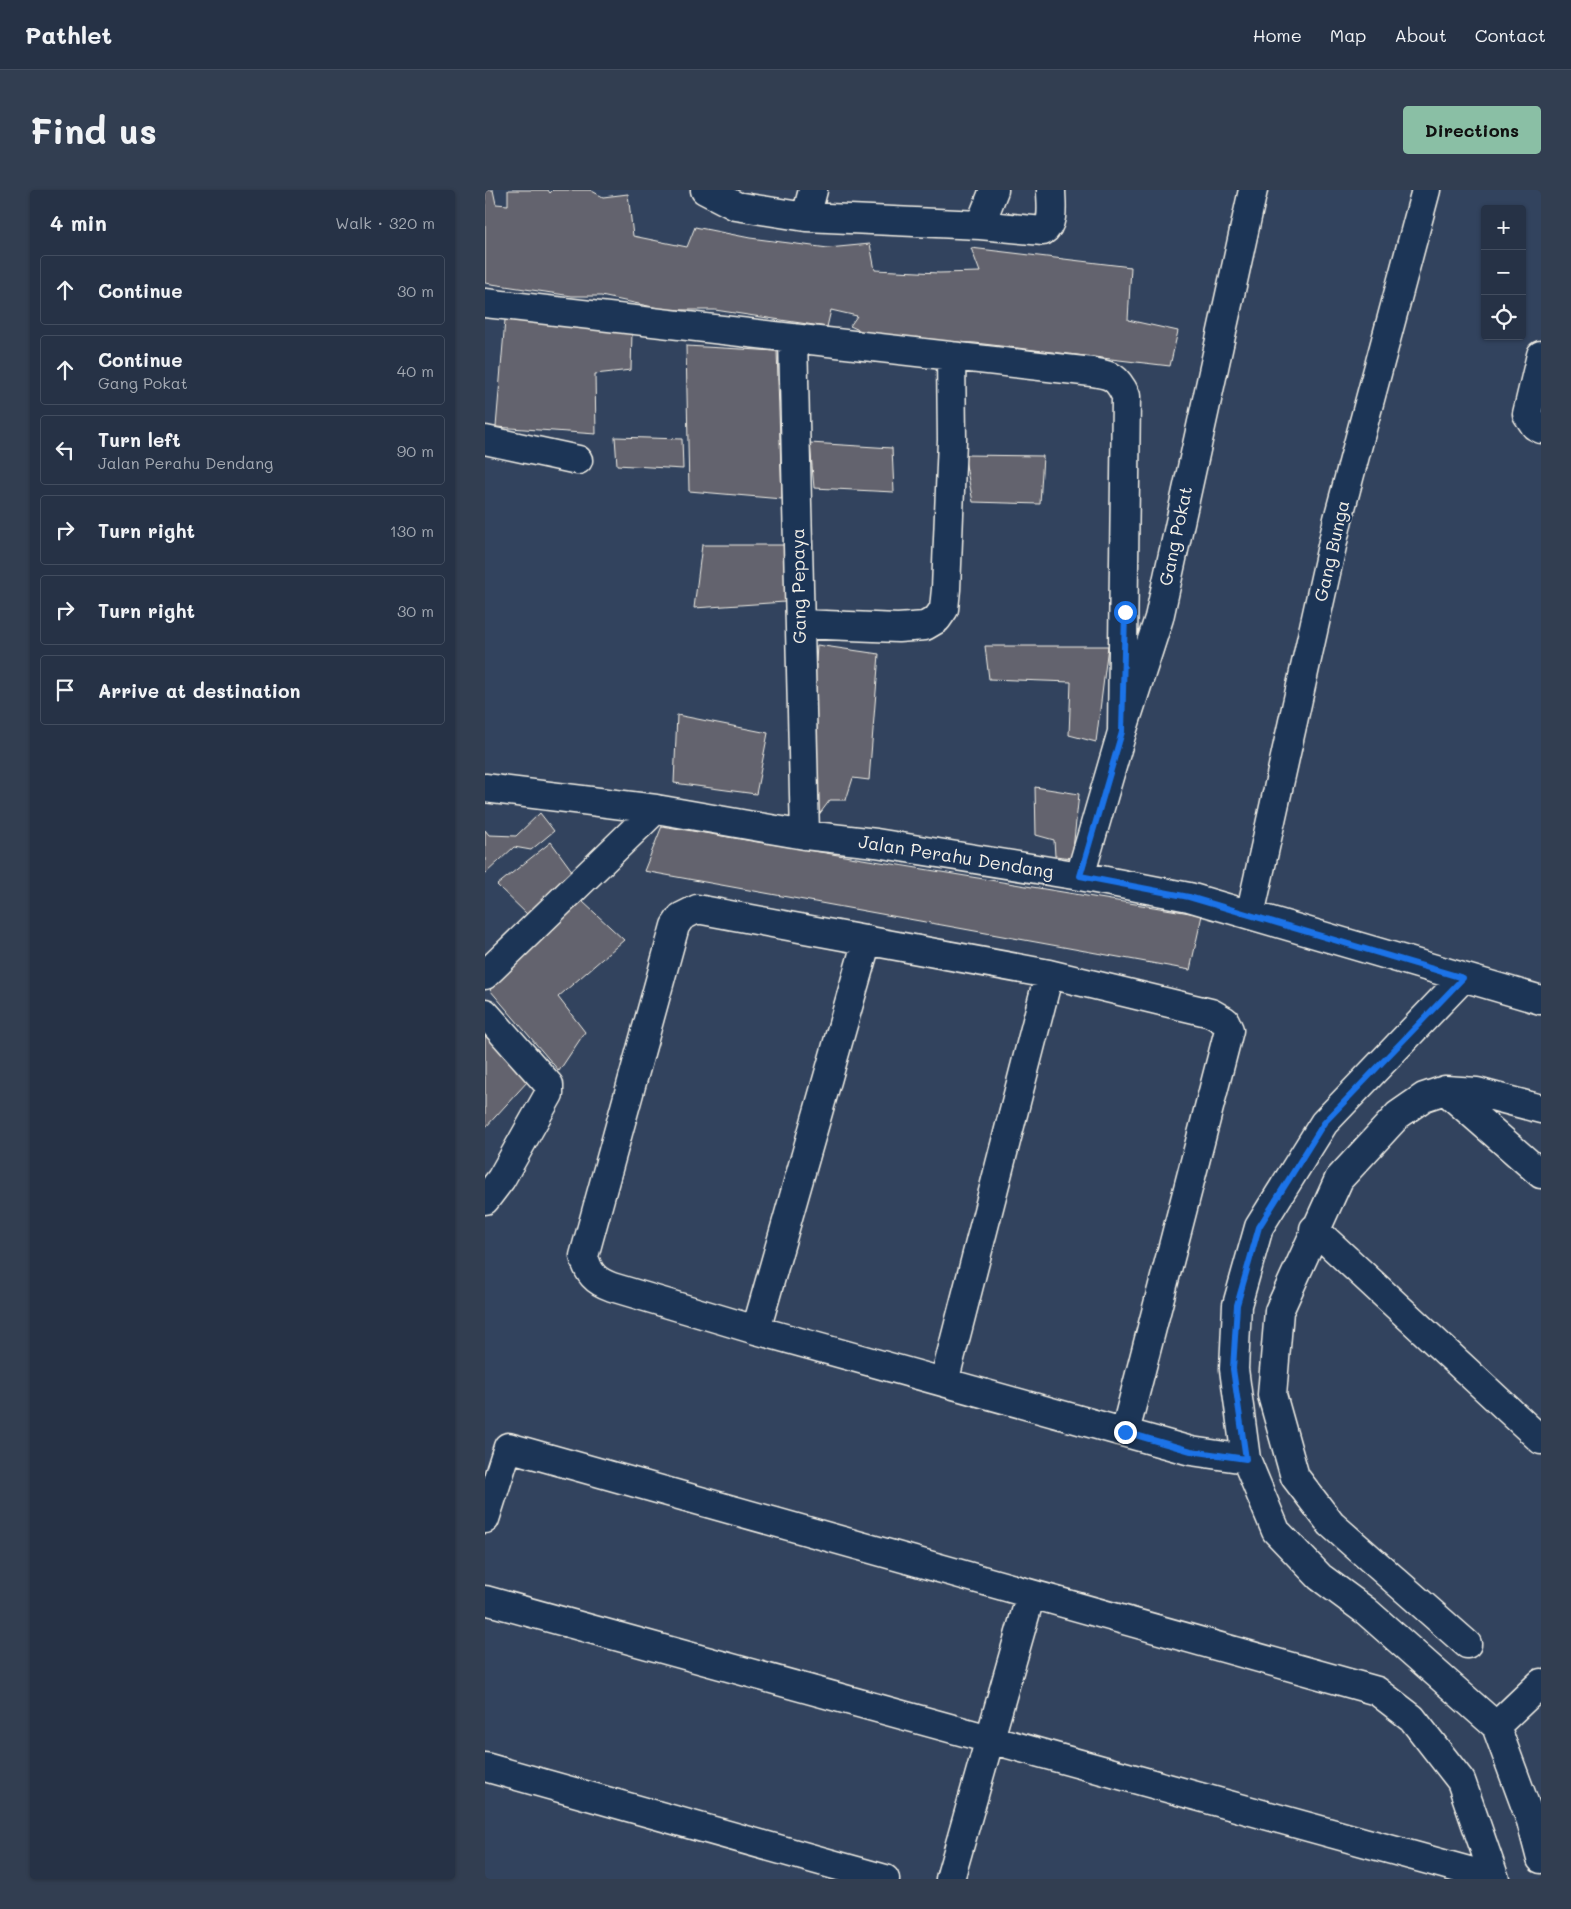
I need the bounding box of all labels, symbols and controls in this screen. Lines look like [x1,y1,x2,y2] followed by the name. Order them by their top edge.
[25,19,112,50] text: Pathlet
[1253,23,1302,47] text: Home
[1330,23,1366,47] text: Map
[1394,23,1447,47] text: About
[1475,23,1546,47] text: Contact
[1403,106,1541,154] button: Directions
[30,107,157,153] text: Find us
[1481,205,1526,340] map controls
[1481,205,1526,250] button: +
[50,209,107,236] text: 4 min
[335,212,435,233] text: Walk · 320 m
[1481,250,1526,295] button: −
[51,276,79,304] icon: ahead
[98,278,183,303] text: Continue
[397,280,434,301] text: 30 m
[1481,295,1526,340] button: locate
[98,347,183,372] text: Continue
[51,356,79,384] icon: ahead
[397,360,434,381] text: 40 m
[98,372,188,393] text: Gang Pokat
[98,427,181,452] text: Turn left
[51,436,79,464] icon: left
[397,440,434,461] text: 90 m
[98,452,273,473] text: Jalan Perahu Dendang
[1153,484,1197,588] street label: Gang Pokat
[1308,498,1354,604] street label: Gang Bunga
[51,516,79,544] icon: right
[98,518,195,543] text: Turn right
[390,520,434,541] text: 130 m
[785,528,811,644] street label: Gang Pepaya
[51,596,79,624] icon: right
[98,598,195,623] text: Turn right
[397,600,434,621] text: 30 m
[1114,601,1137,624] route start
[51,676,79,704] icon: arrive
[98,678,301,703] text: Arrive at destination
[857,829,1055,883] street label: Jalan Perahu Dendang
[1114,1421,1137,1444] route end

